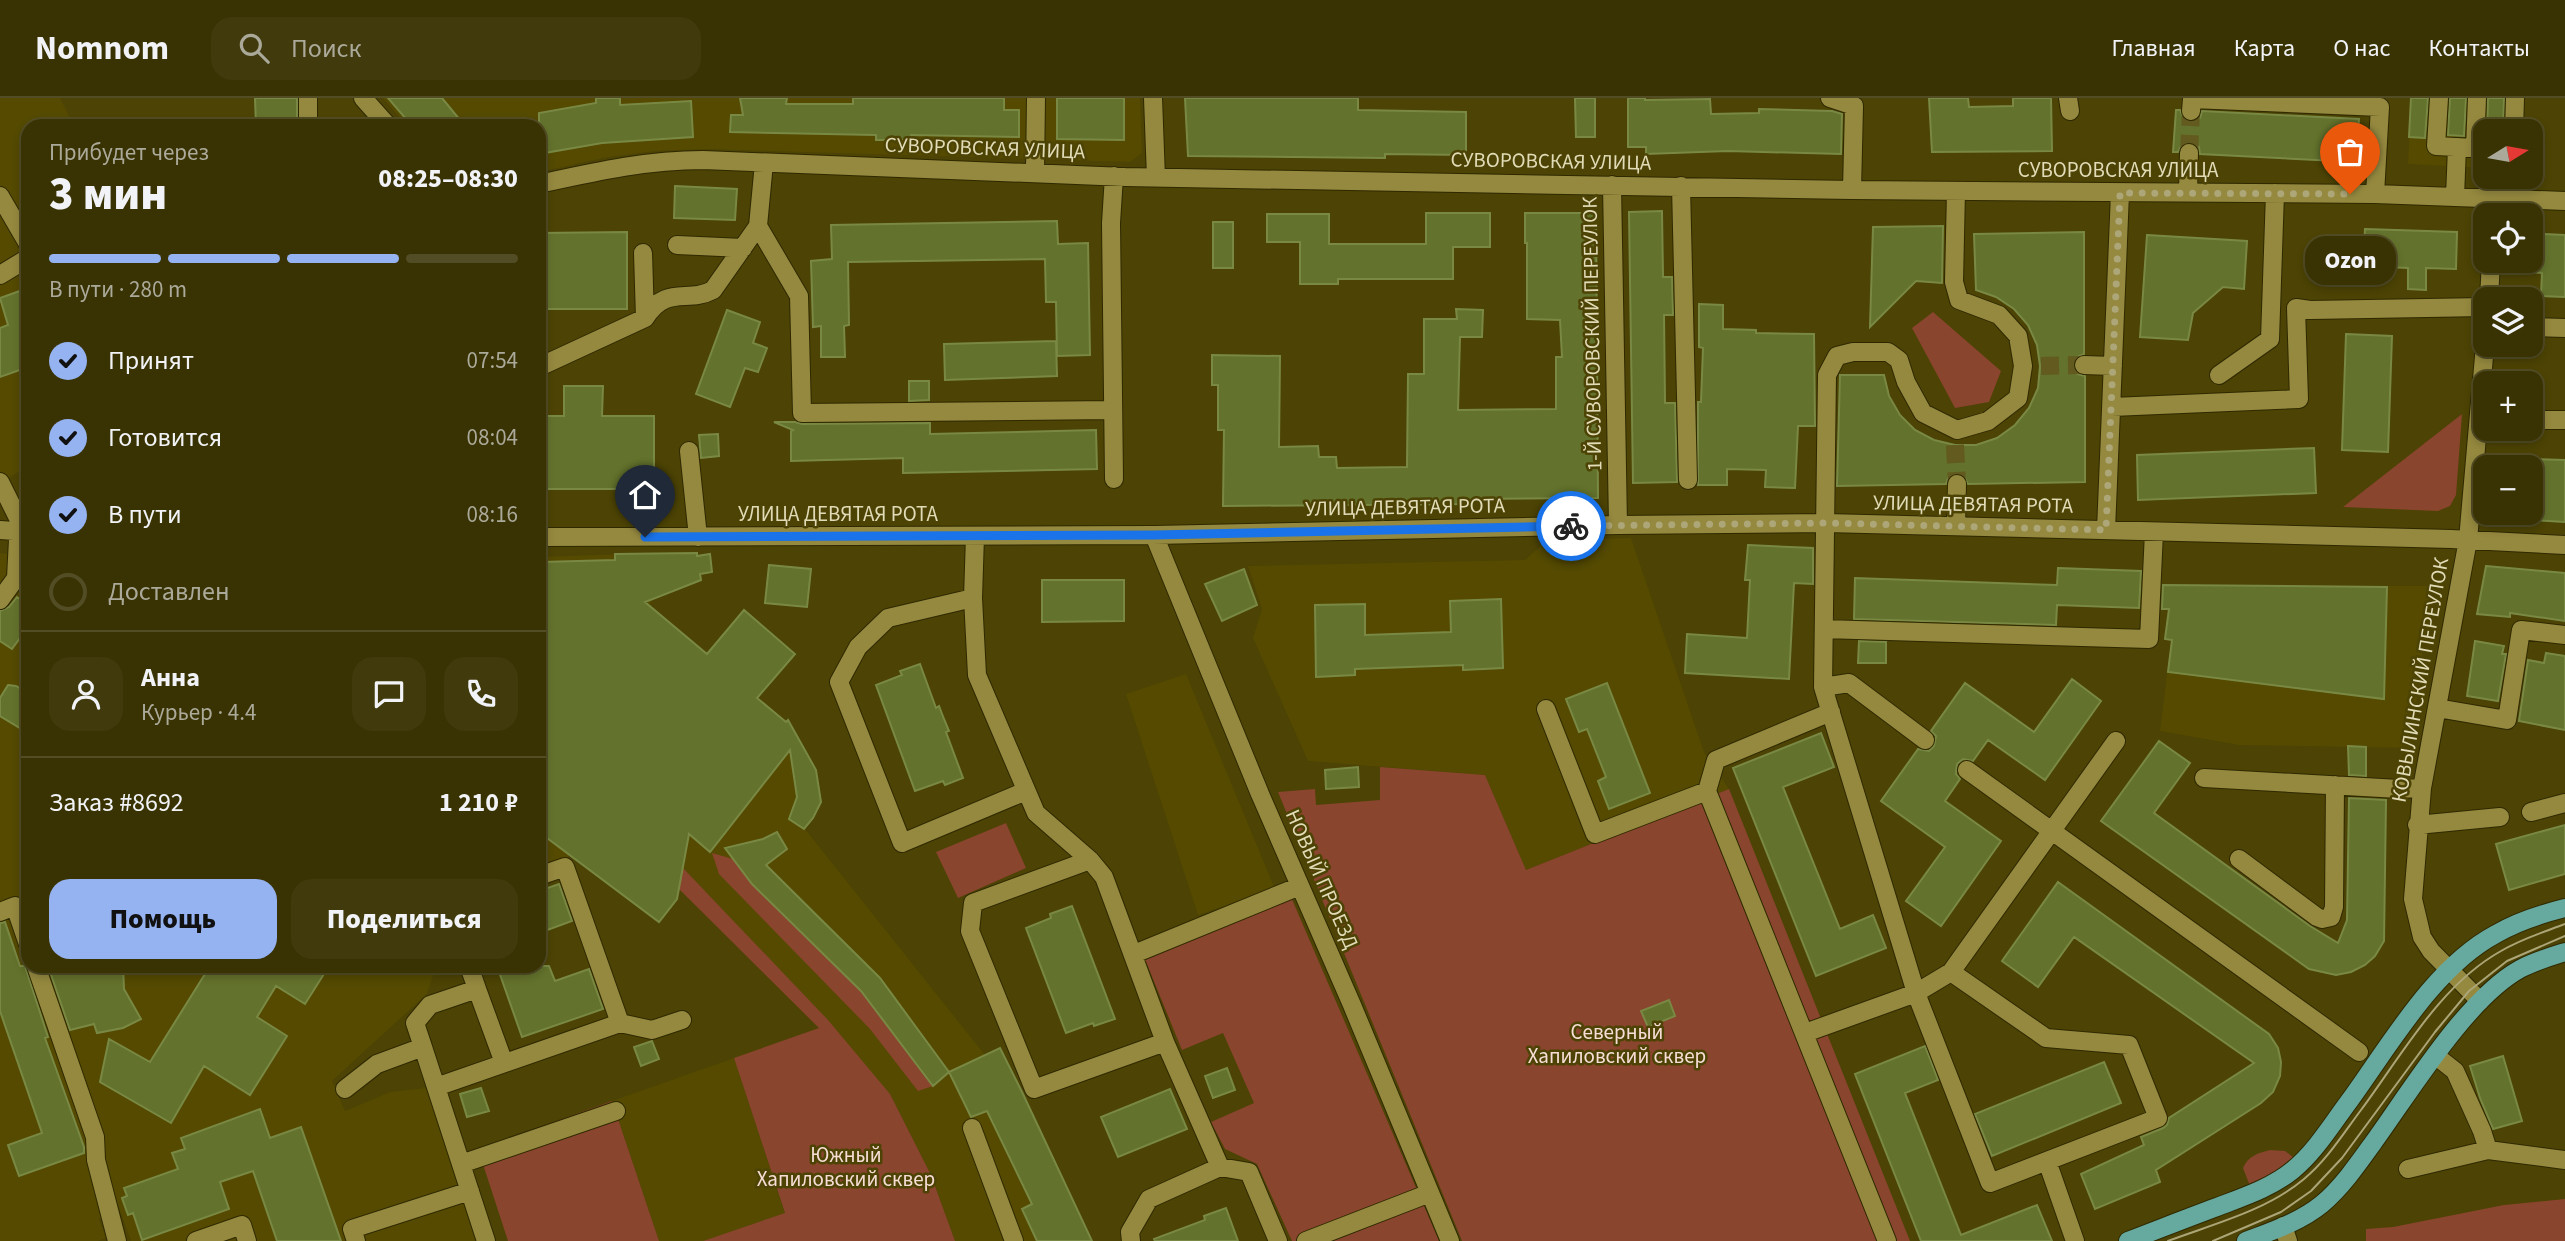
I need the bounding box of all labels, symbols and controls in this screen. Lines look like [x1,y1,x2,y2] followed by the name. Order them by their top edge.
[211,17,701,80] search box
[35,25,169,72] text: Nomnom
[235,29,273,67] icon: search
[291,30,361,67] text: Поиск
[2111,31,2196,66] text: Главная
[2234,31,2295,66] text: Карта
[2333,31,2390,66] text: О нас
[2428,31,2530,66] text: Контакты
[2473,119,2543,189] north arrow
[2473,119,2543,525] map controls
[2320,122,2380,194] pin
[884,130,1086,167] street label: СУВОРОВСКАЯ УЛИЦА
[2331,133,2369,171] icon: bag
[49,136,209,169] text: Прибудет через
[1450,144,1652,178] street label: СУВОРОВСКАЯ УЛИЦА
[2018,155,2219,185] street label: СУВОРОВСКАЯ УЛИЦА
[378,160,518,197] text: 08:25–08:30
[49,162,167,227] text: 3 мин
[1575,196,1609,471] street label: 1-Й СУВОРОВСКИЙ ПЕРЕУЛОК
[2473,203,2543,273] button: locate
[2304,236,2396,285] callout: Ozon
[2324,244,2377,277] text: Ozon
[49,273,187,306] text: В пути · 280 m
[2473,287,2543,357] button: layers
[49,342,87,380] icon: check
[108,342,194,379] text: Принят
[467,344,518,377] text: 07:54
[2473,371,2543,441] button: +
[49,419,87,457] icon: check
[108,419,222,456] text: Готовится
[467,421,518,454] text: 08:04
[2473,455,2543,525] button: −
[615,465,675,537] pin
[626,476,664,514] icon: home
[1873,487,2074,521] street label: УЛИЦА ДЕВЯТАЯ РОТА
[1305,490,1506,524] street label: УЛИЦА ДЕВЯТАЯ РОТА
[1536,491,1606,561] courier
[49,496,87,534] icon: check
[108,496,182,533] text: В пути
[467,498,518,531] text: 08:16
[738,499,939,529] street label: УЛИЦА ДЕВЯТАЯ РОТА
[1552,507,1590,545] icon: bike
[2384,554,2456,805] street label: КОВЫЛИНСКИЙ ПЕРЕУЛОК
[108,573,230,610] text: Доставлен
[49,657,123,731] button: person
[352,657,426,731] button: chat
[444,657,518,731] button: phone
[141,659,200,696] text: Анна
[141,696,256,729] text: Курьер · 4.4
[49,784,184,821] text: Заказ #8692
[439,784,518,821] text: 1 210 ₽
[1278,805,1366,953] street label: НОВЫЙ ПРОЕЗД
[49,879,277,959] button: Помощь
[291,879,518,959] button: Поделиться
[1528,1017,1706,1071] park label: Северный Хапиловский сквер
[757,1140,935,1194] park label: Южный Хапиловский сквер

